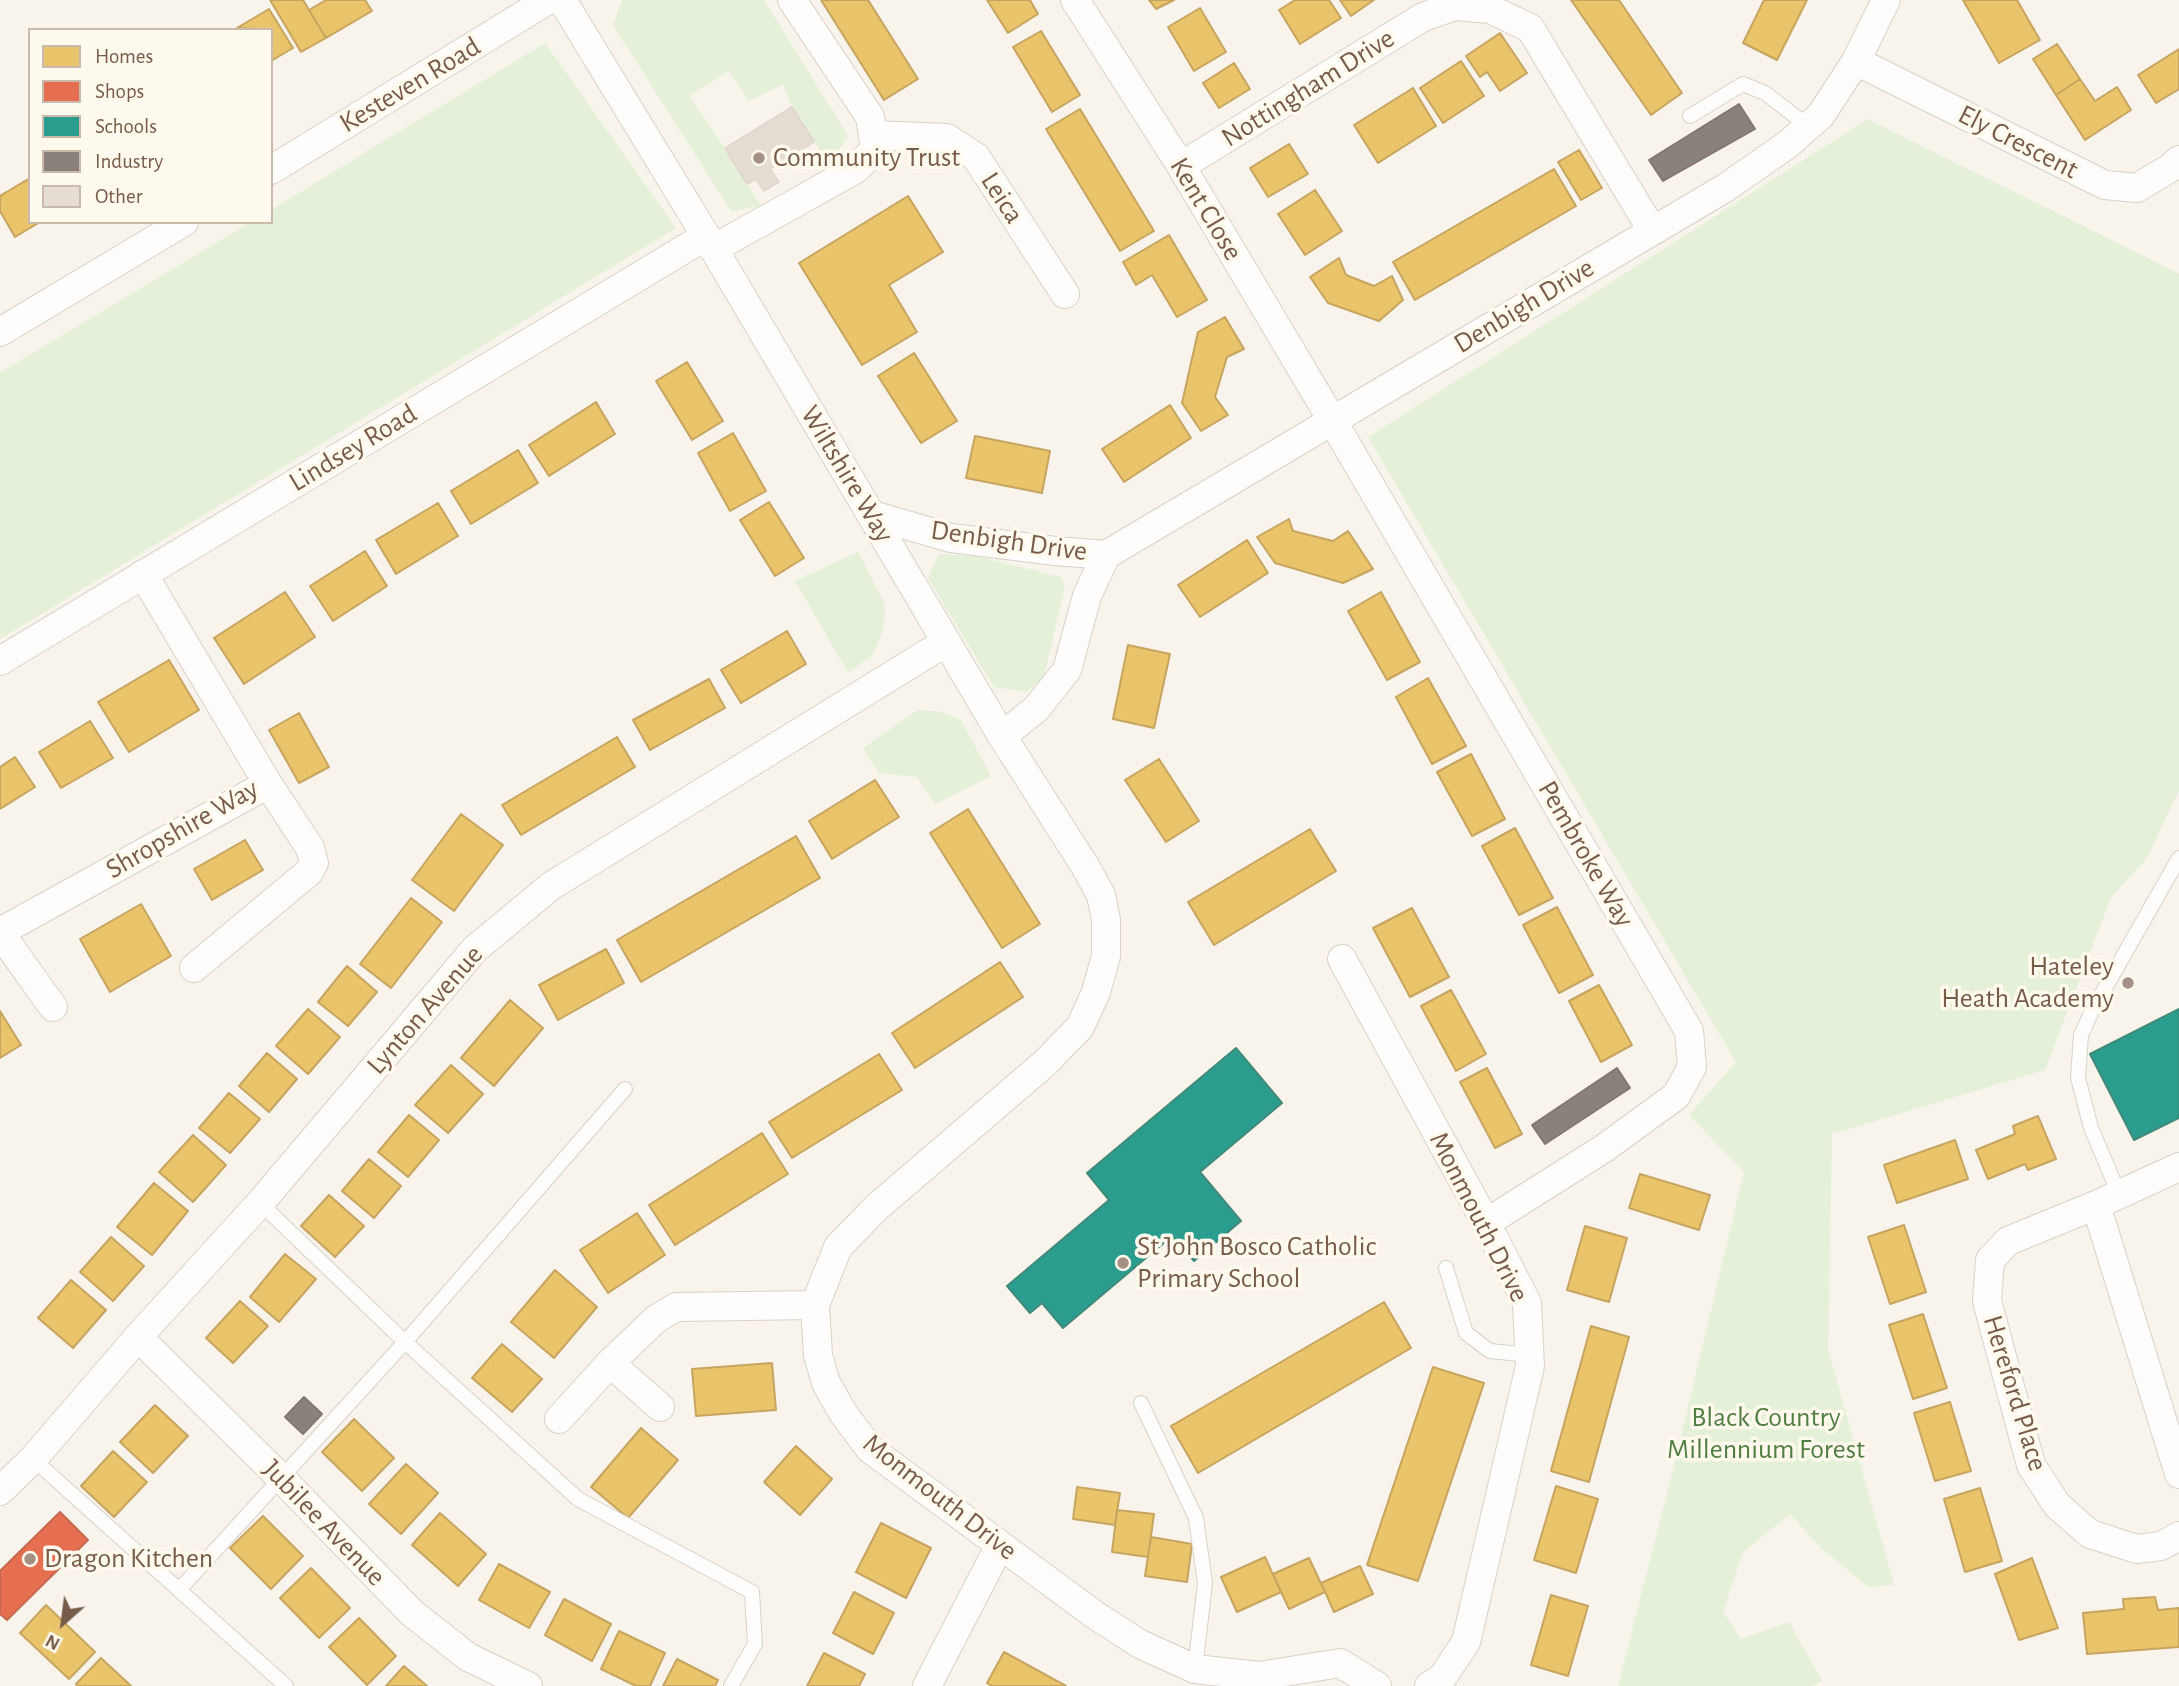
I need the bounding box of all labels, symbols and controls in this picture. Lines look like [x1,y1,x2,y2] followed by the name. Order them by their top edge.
[1215,21,1401,155] street label: Nottingham Drive
[28,28,273,224] legend
[333,30,487,140] street label: Kesteven Road
[95,46,153,67] text: Homes
[95,81,144,102] text: Shops
[1952,97,2084,187] street label: Ely Crescent
[95,116,157,137] text: Schools
[773,141,960,175] place label: Community Trust
[751,150,767,166] marker: Community Trust
[95,151,163,172] text: Industry
[1162,151,1250,267] street label: Kent Close
[973,166,1031,230] street label: Leica
[95,186,142,207] text: Other
[1448,251,1600,361] street label: Denbigh Drive
[283,397,423,499] street label: Lindsey Road
[793,399,901,549] street label: Wiltshire Way
[929,513,1089,569] street label: Denbigh Drive
[100,772,264,886] street label: Shropshire Way
[1531,775,1641,933] street label: Pembroke Way
[360,939,490,1081] street label: Lynton Avenue
[1941,950,2114,1016] place label: Hateley Heath Academy
[2120,975,2136,991] marker: Hateley Heath Academy
[1422,1127,1536,1307] street label: Monmouth Drive
[1137,1230,1376,1296] place label: St John Bosco Catholic Primary School
[1115,1255,1131,1271] marker: St John Bosco Catholic Primary School
[1975,1311,2055,1475] street label: Hereford Place
[1667,1401,1865,1467] park label: Black Country Millennium Forest
[856,1427,1024,1567] street label: Monmouth Drive
[255,1453,393,1593] street label: Jubilee Avenue
[44,1542,213,1576] place label: Dragon Kitchen
[22,1551,38,1567] marker: Dragon Kitchen
[28,1588,98,1658] north arrow
[43,1630,63,1653] text: N

